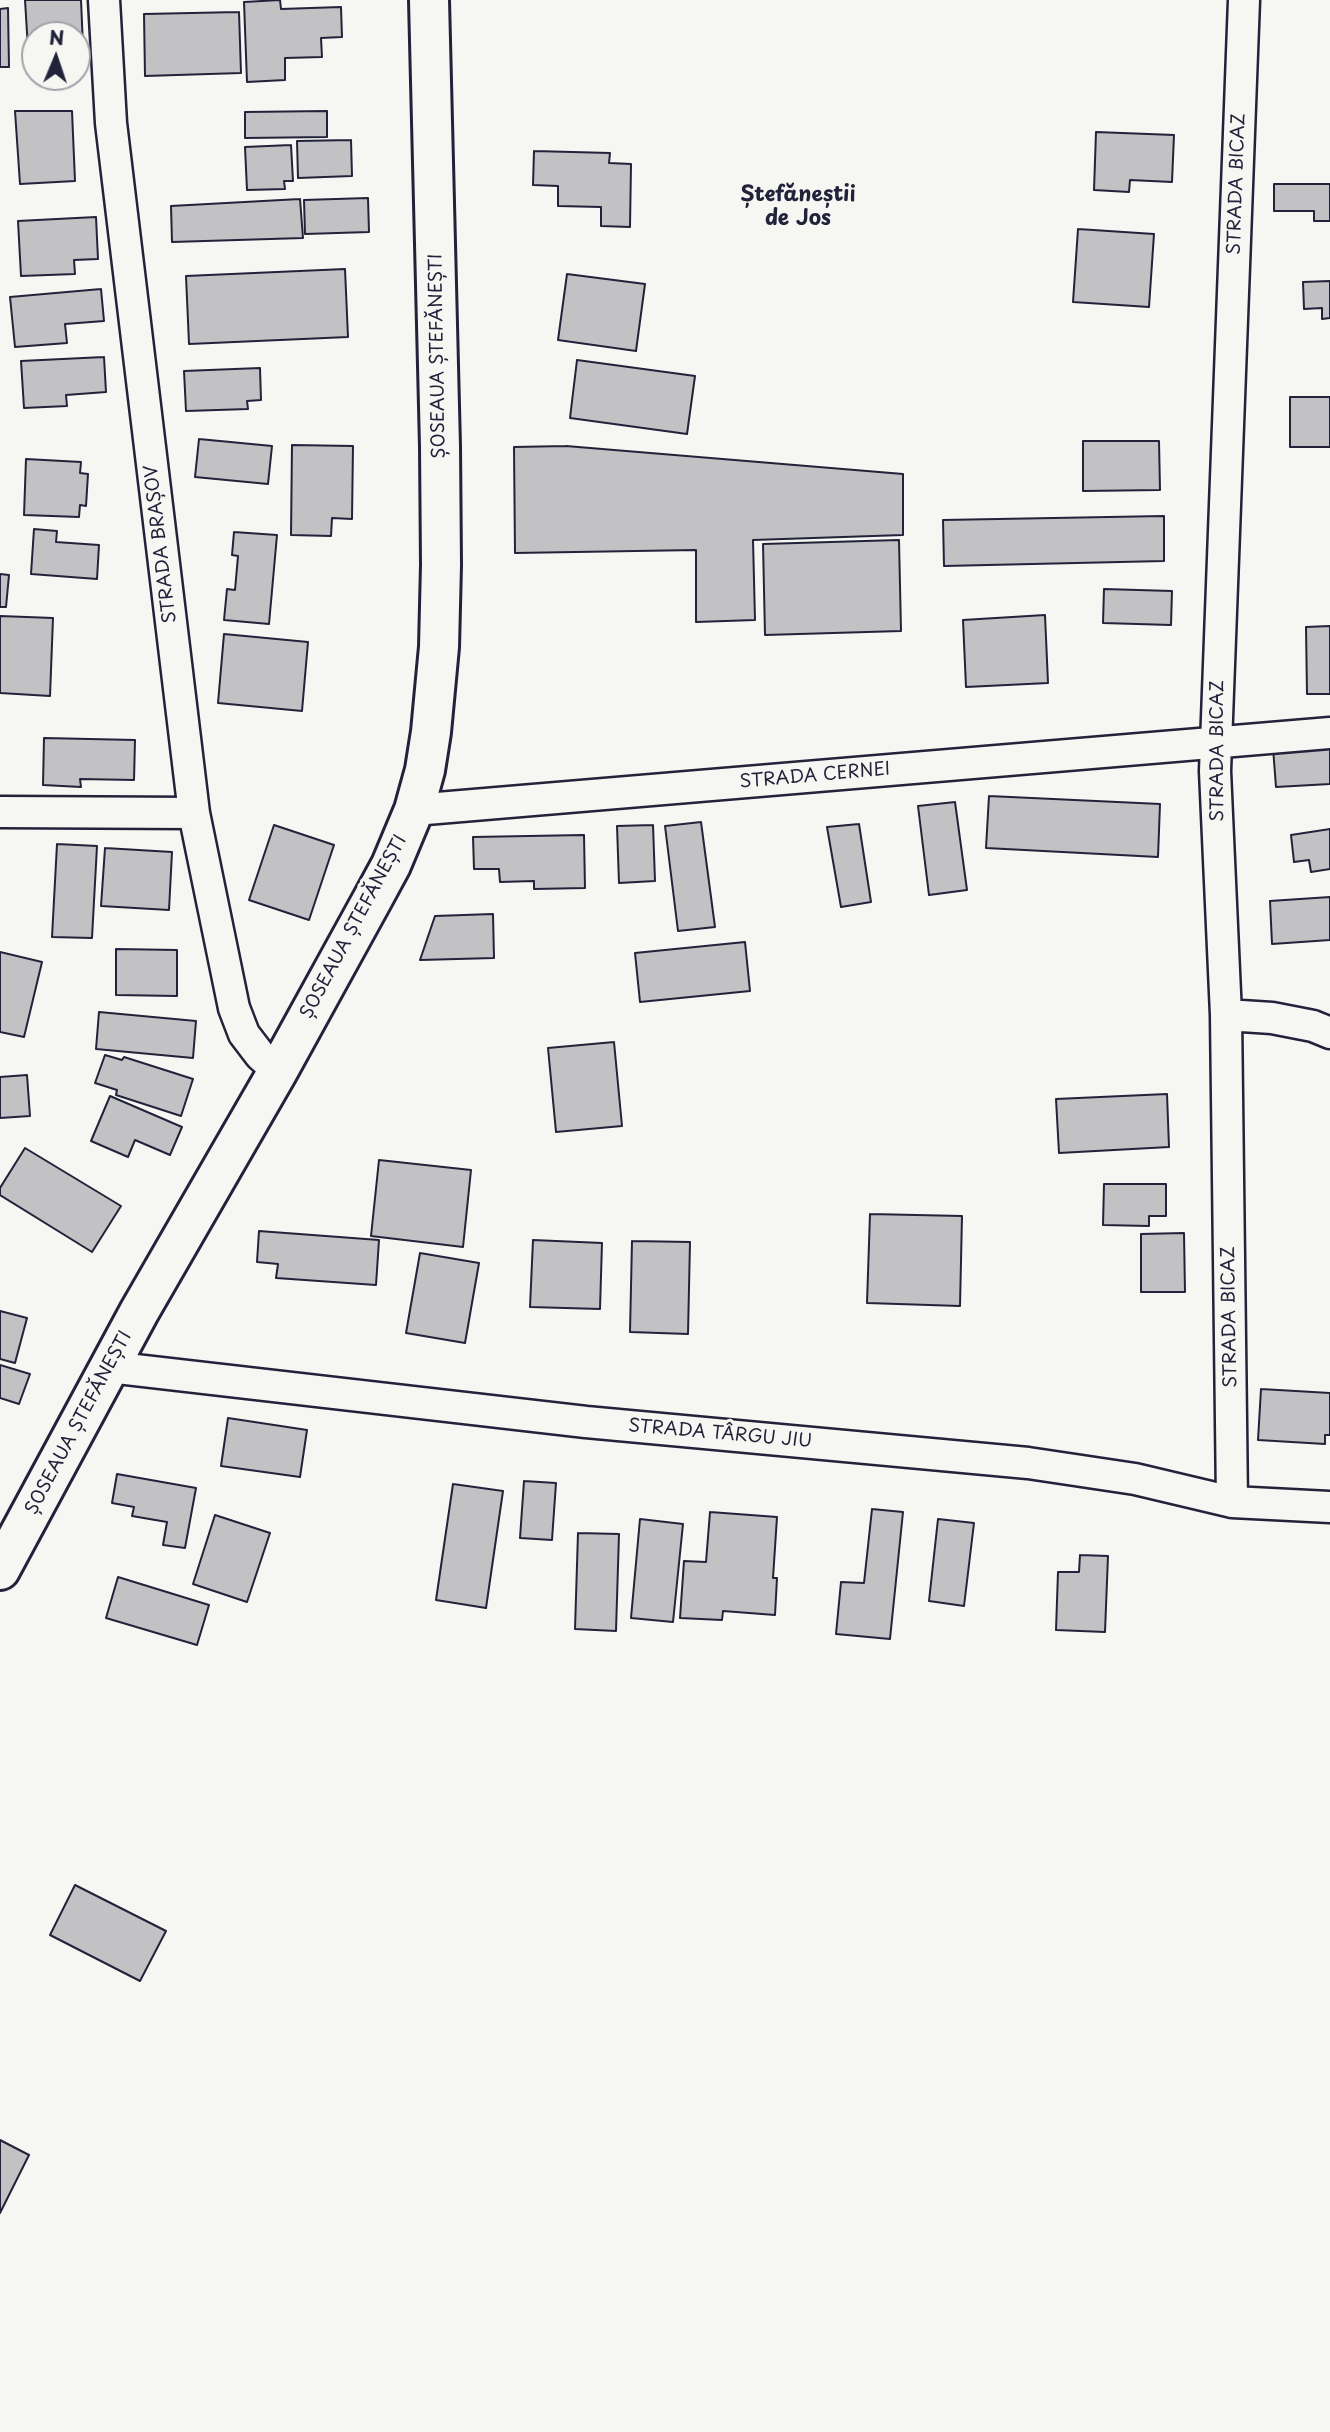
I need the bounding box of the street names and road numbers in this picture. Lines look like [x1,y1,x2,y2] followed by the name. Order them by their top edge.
[1224,113,1250,255] street label: STRADA BICAZ
[425,253,451,459] street label: ȘOSEAUA ȘTEFĂNEȘTI
[141,464,181,624] street label: STRADA BRAȘOV
[1207,680,1229,822] street label: STRADA BICAZ
[739,759,891,793] street label: STRADA CERNEI
[296,831,412,1023] street label: ȘOSEAUA ȘTEFĂNEȘTI
[1218,1246,1242,1388] street label: STRADA BICAZ
[21,1327,137,1519] street label: ȘOSEAUA ȘTEFĂNEȘTI
[627,1415,813,1453] street label: STRADA TÂRGU JIU

